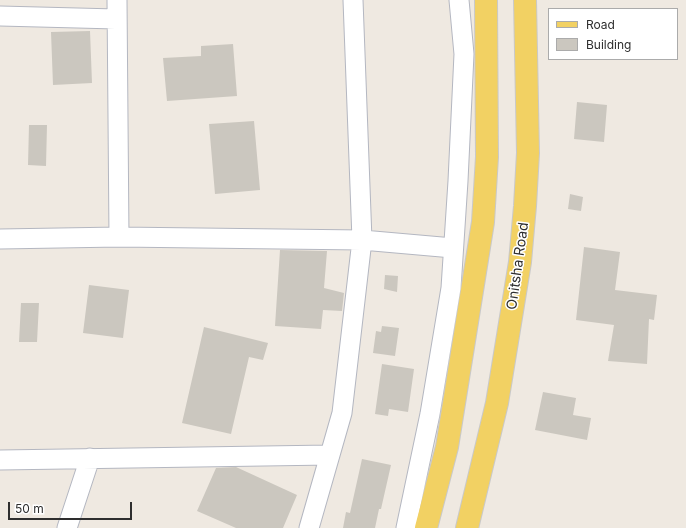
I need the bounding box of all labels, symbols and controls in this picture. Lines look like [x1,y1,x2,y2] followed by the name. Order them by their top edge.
[548,8,678,60] legend
[586,17,615,32] text: Road
[586,37,631,52] text: Building
[504,221,532,311] street label: Onitsha Road
[10,494,134,520] scale bar
[15,501,44,516] text: 50 m

